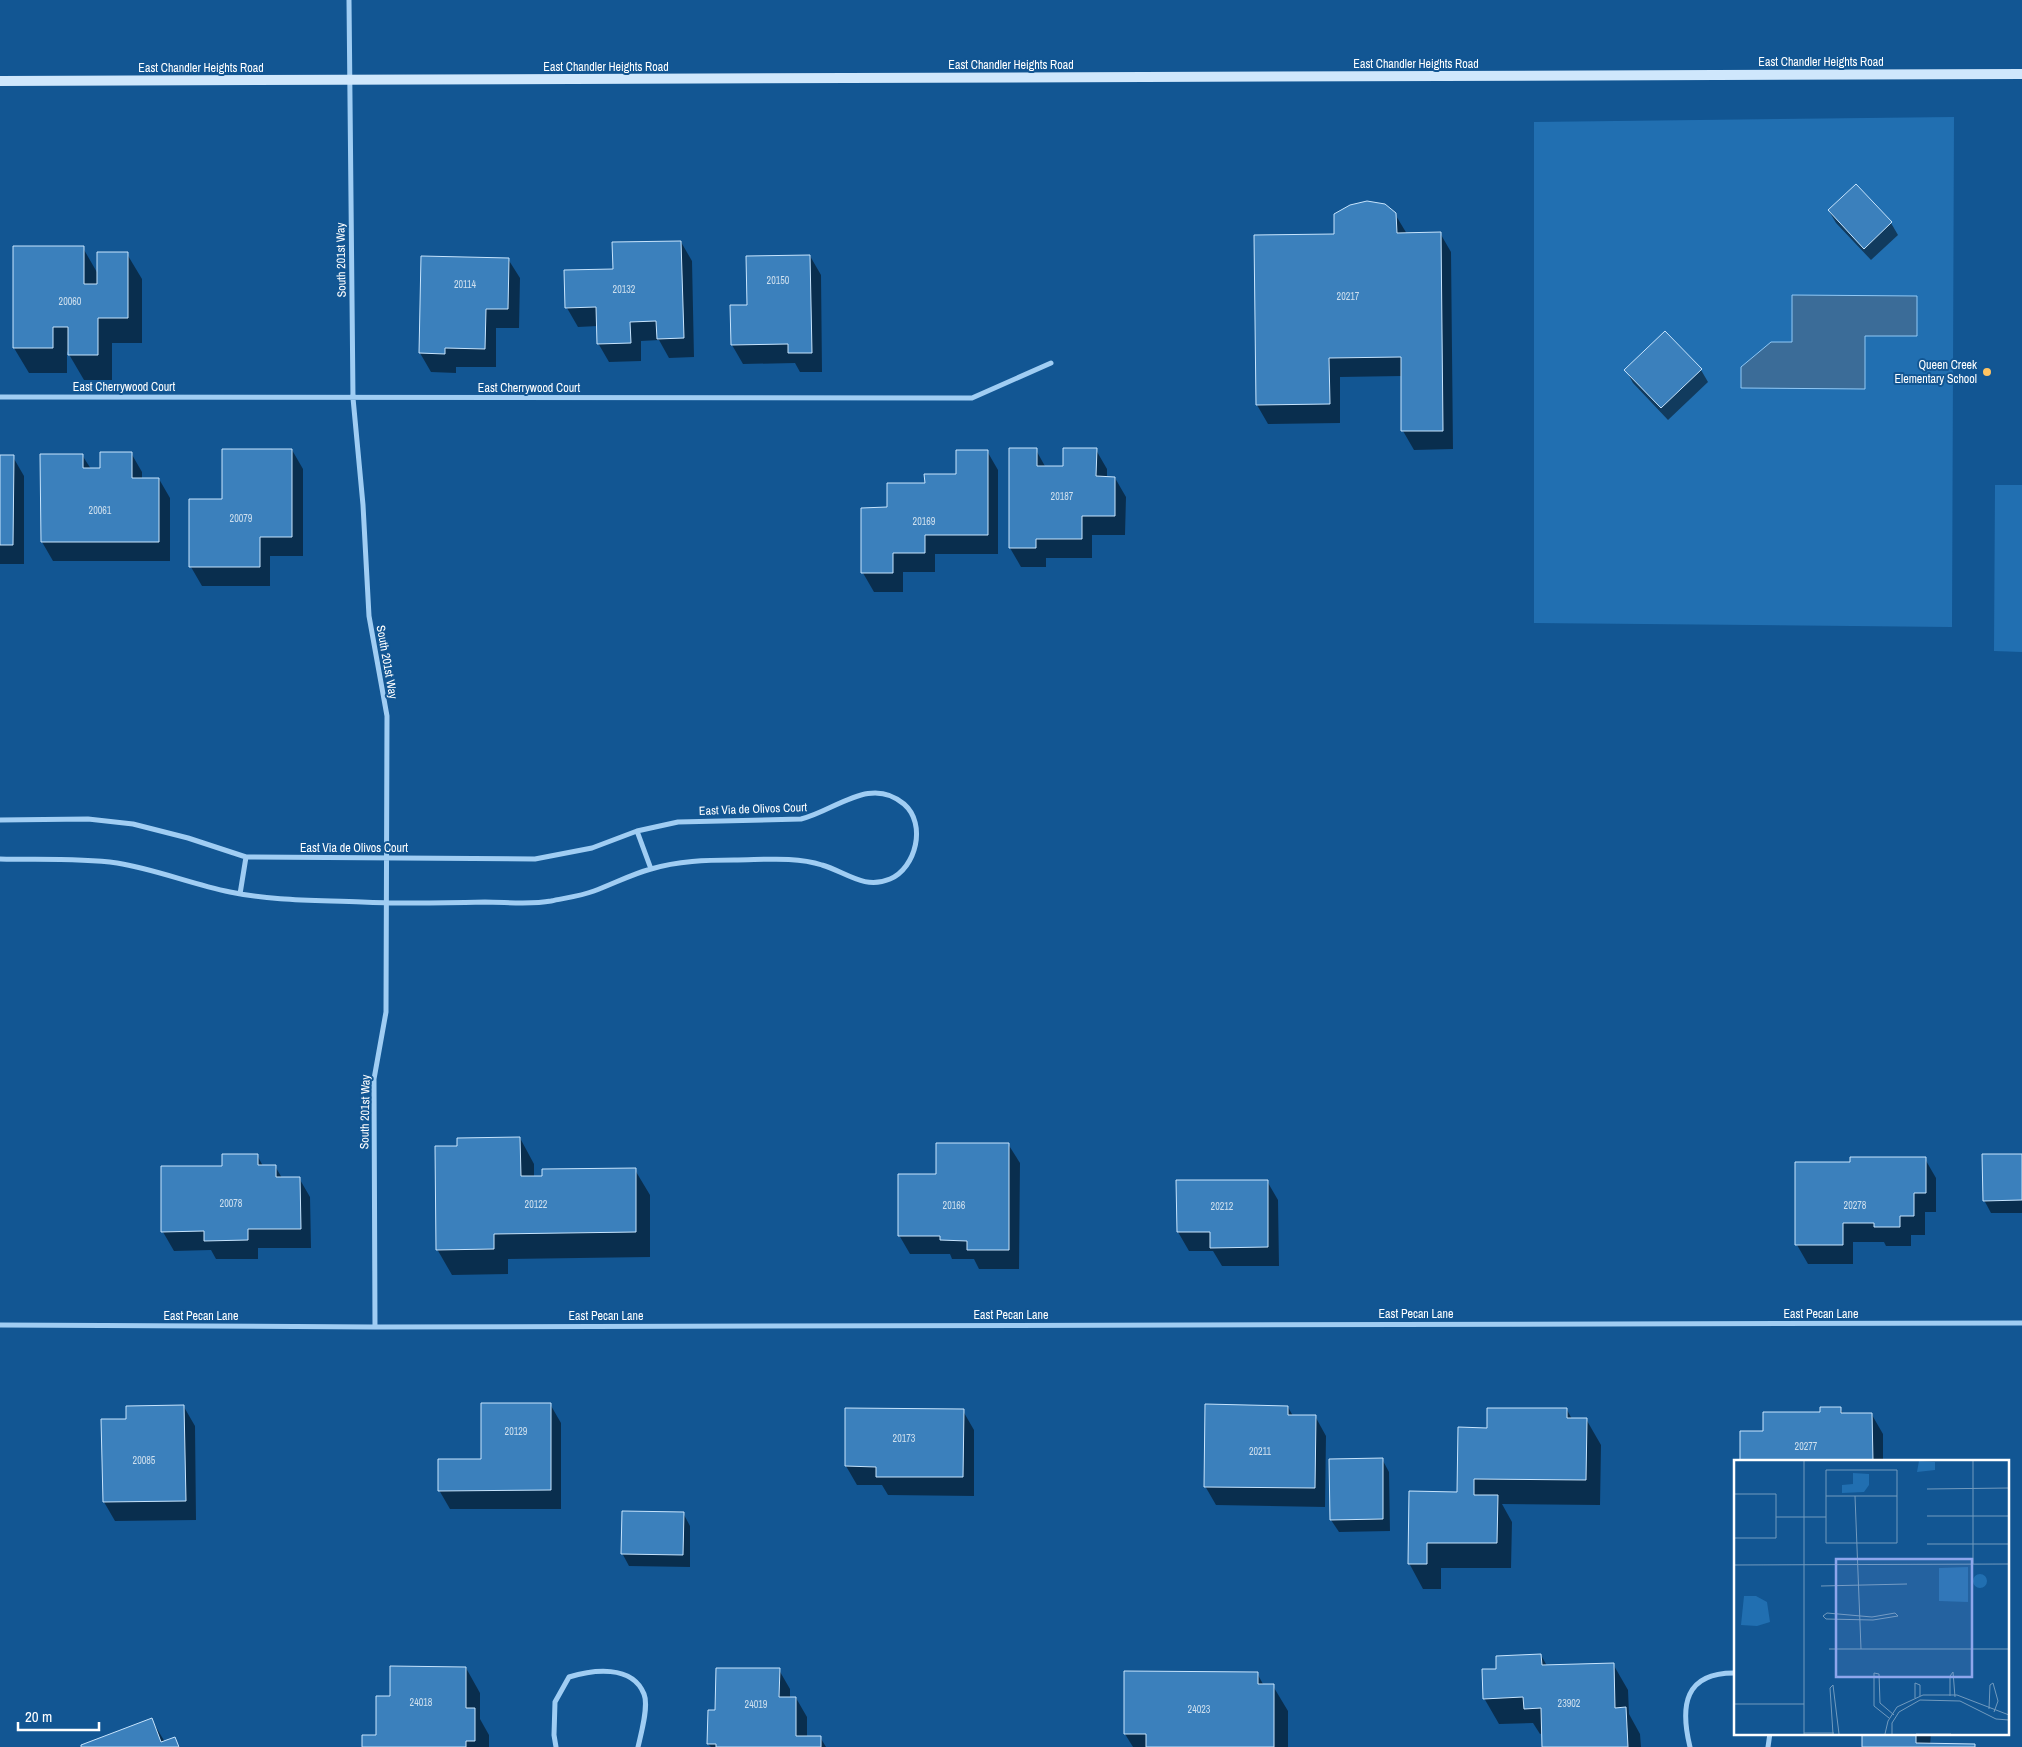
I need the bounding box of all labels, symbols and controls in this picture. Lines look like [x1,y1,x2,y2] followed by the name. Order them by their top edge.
[1758,54,1884,70] street label: East Chandler Heights Road
[1353,56,1479,72] street label: East Chandler Heights Road
[948,57,1074,73] street label: East Chandler Heights Road
[543,59,669,75] street label: East Chandler Heights Road
[138,60,264,76] street label: East Chandler Heights Road
[332,223,350,297] street label: South 201st Way
[767,274,790,287] house number: 20150
[454,278,477,291] house number: 20114
[613,283,636,296] house number: 20132
[1337,290,1360,303] house number: 20217
[59,295,82,308] house number: 20060
[1894,357,1977,387] place label: Queen Creek Elementary School
[1981,366,1993,378] marker: Queen Creek Elementary School
[73,379,175,395] street label: East Cherrywood Court
[478,380,580,396] street label: East Cherrywood Court
[1051,490,1074,503] house number: 20187
[89,504,112,517] house number: 20061
[230,512,253,525] house number: 20079
[913,515,936,528] house number: 20169
[373,624,401,700] street label: South 201st Way
[699,799,808,819] street label: East Via de Olivos Court
[300,840,408,856] street label: East Via de Olivos Court
[356,1075,374,1149] street label: South 201st Way
[220,1197,243,1210] house number: 20078
[525,1198,548,1211] house number: 20122
[943,1199,966,1212] house number: 20166
[1844,1199,1867,1212] house number: 20278
[1211,1200,1234,1213] house number: 20212
[1379,1306,1453,1322] street label: East Pecan Lane
[1784,1306,1858,1322] street label: East Pecan Lane
[974,1307,1048,1323] street label: East Pecan Lane
[164,1308,238,1324] street label: East Pecan Lane
[569,1308,643,1324] street label: East Pecan Lane
[505,1425,528,1438] house number: 20129
[893,1432,916,1445] house number: 20173
[1795,1440,1818,1453] house number: 20277
[1249,1445,1272,1458] house number: 20211
[133,1454,156,1467] house number: 20085
[1734,1460,2010,1734] inset map
[410,1696,433,1709] house number: 24018
[1558,1697,1581,1710] house number: 23902
[745,1698,768,1711] house number: 24019
[18,1700,99,1732] scale bar
[1188,1703,1211,1716] house number: 24023
[25,1706,52,1727] text: 20 m

